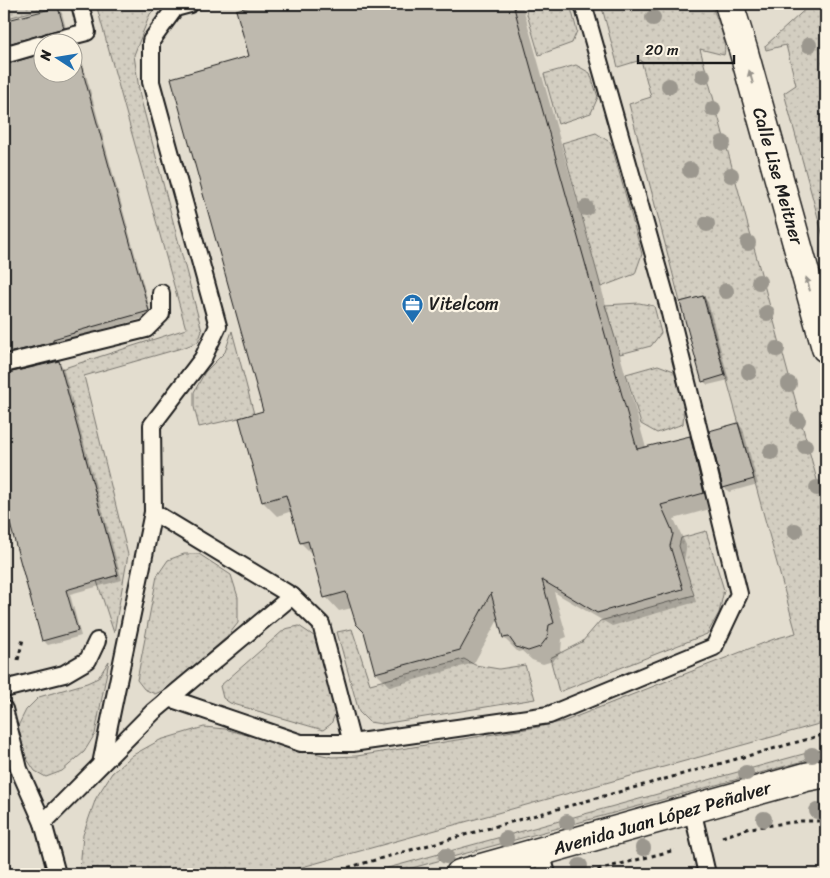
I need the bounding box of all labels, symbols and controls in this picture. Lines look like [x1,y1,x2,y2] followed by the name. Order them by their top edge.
[32,32,82,82] north arrow
[638,32,734,64] scale bar
[645,37,679,63] text: 20 m
[32,48,59,64] text: N
[746,70,754,85] one-way arrow
[743,103,813,250] street label: Calle Lise Meitner
[804,277,812,292] one-way arrow
[429,288,499,320] place label: Vitelcom
[401,292,425,323] office icon: Vitelcom
[548,771,776,865] street label: Avenida Juan López Peñalver

